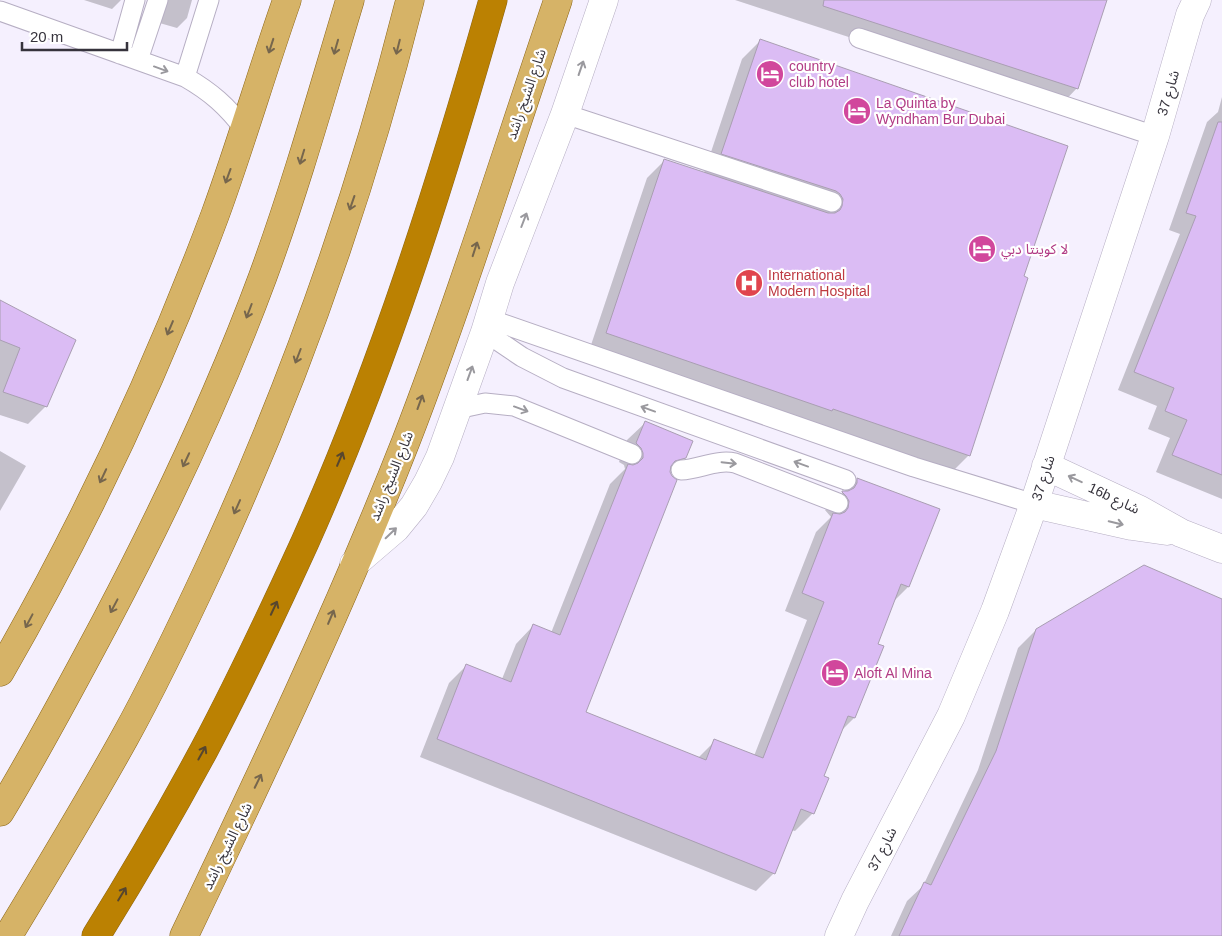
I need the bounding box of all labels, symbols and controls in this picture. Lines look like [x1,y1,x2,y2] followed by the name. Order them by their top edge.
[22,20,128,52] scale bar
[30,28,63,45] text: 20 m
[266,38,276,54] one-way arrow
[330,38,340,54] one-way arrow
[393,39,402,55] one-way arrow
[503,47,552,142] street label: شارع الشيخ راشد
[789,58,849,90] place label: country club hotel
[755,59,785,89] hotel icon: country club hotel
[577,60,586,76] one-way arrow
[153,65,168,74] one-way arrow
[1154,68,1185,119] street label: شارع 37
[876,95,1005,127] place label: La Quinta by Wyndham Bur Dubai
[842,96,872,126] hotel icon: La Quinta by Wyndham Bur Dubai
[297,149,307,165] one-way arrow
[223,168,232,183] one-way arrow
[347,195,357,211] one-way arrow
[520,213,529,228] one-way arrow
[967,234,997,264] hotel icon: لا كوينتا دبي
[470,241,480,257] one-way arrow
[1001,241,1068,260] place label: لا كوينتا دبي
[768,267,870,299] place label: International Modern Hospital
[734,268,764,298] hospital icon: International Modern Hospital
[244,303,253,318] one-way arrow
[164,320,174,335] one-way arrow
[293,348,302,363] one-way arrow
[466,366,475,381] one-way arrow
[416,395,425,410] one-way arrow
[640,404,656,413] one-way arrow
[513,405,529,414] one-way arrow
[366,429,419,524] street label: شارع الشيخ راشد
[181,452,190,467] one-way arrow
[335,452,345,467] one-way arrow
[1028,453,1061,504] street label: شارع 37
[721,458,737,468] one-way arrow
[793,459,809,468] one-way arrow
[98,468,107,483] one-way arrow
[1068,474,1083,484] one-way arrow
[1085,479,1142,520] street label: 16b شارع
[232,499,242,514] one-way arrow
[1108,519,1124,528] one-way arrow
[385,527,397,539] one-way arrow
[109,598,118,613] one-way arrow
[270,601,280,616] one-way arrow
[327,610,337,625] one-way arrow
[24,613,34,628] one-way arrow
[820,658,850,688] hotel icon: Aloft Al Mina
[854,665,932,681] place label: Aloft Al Mina
[197,746,207,761] one-way arrow
[253,774,263,789] one-way arrow
[199,800,258,893] street label: شارع الشيخ راشد
[864,825,902,875] street label: شارع 37
[117,888,127,902] one-way arrow

